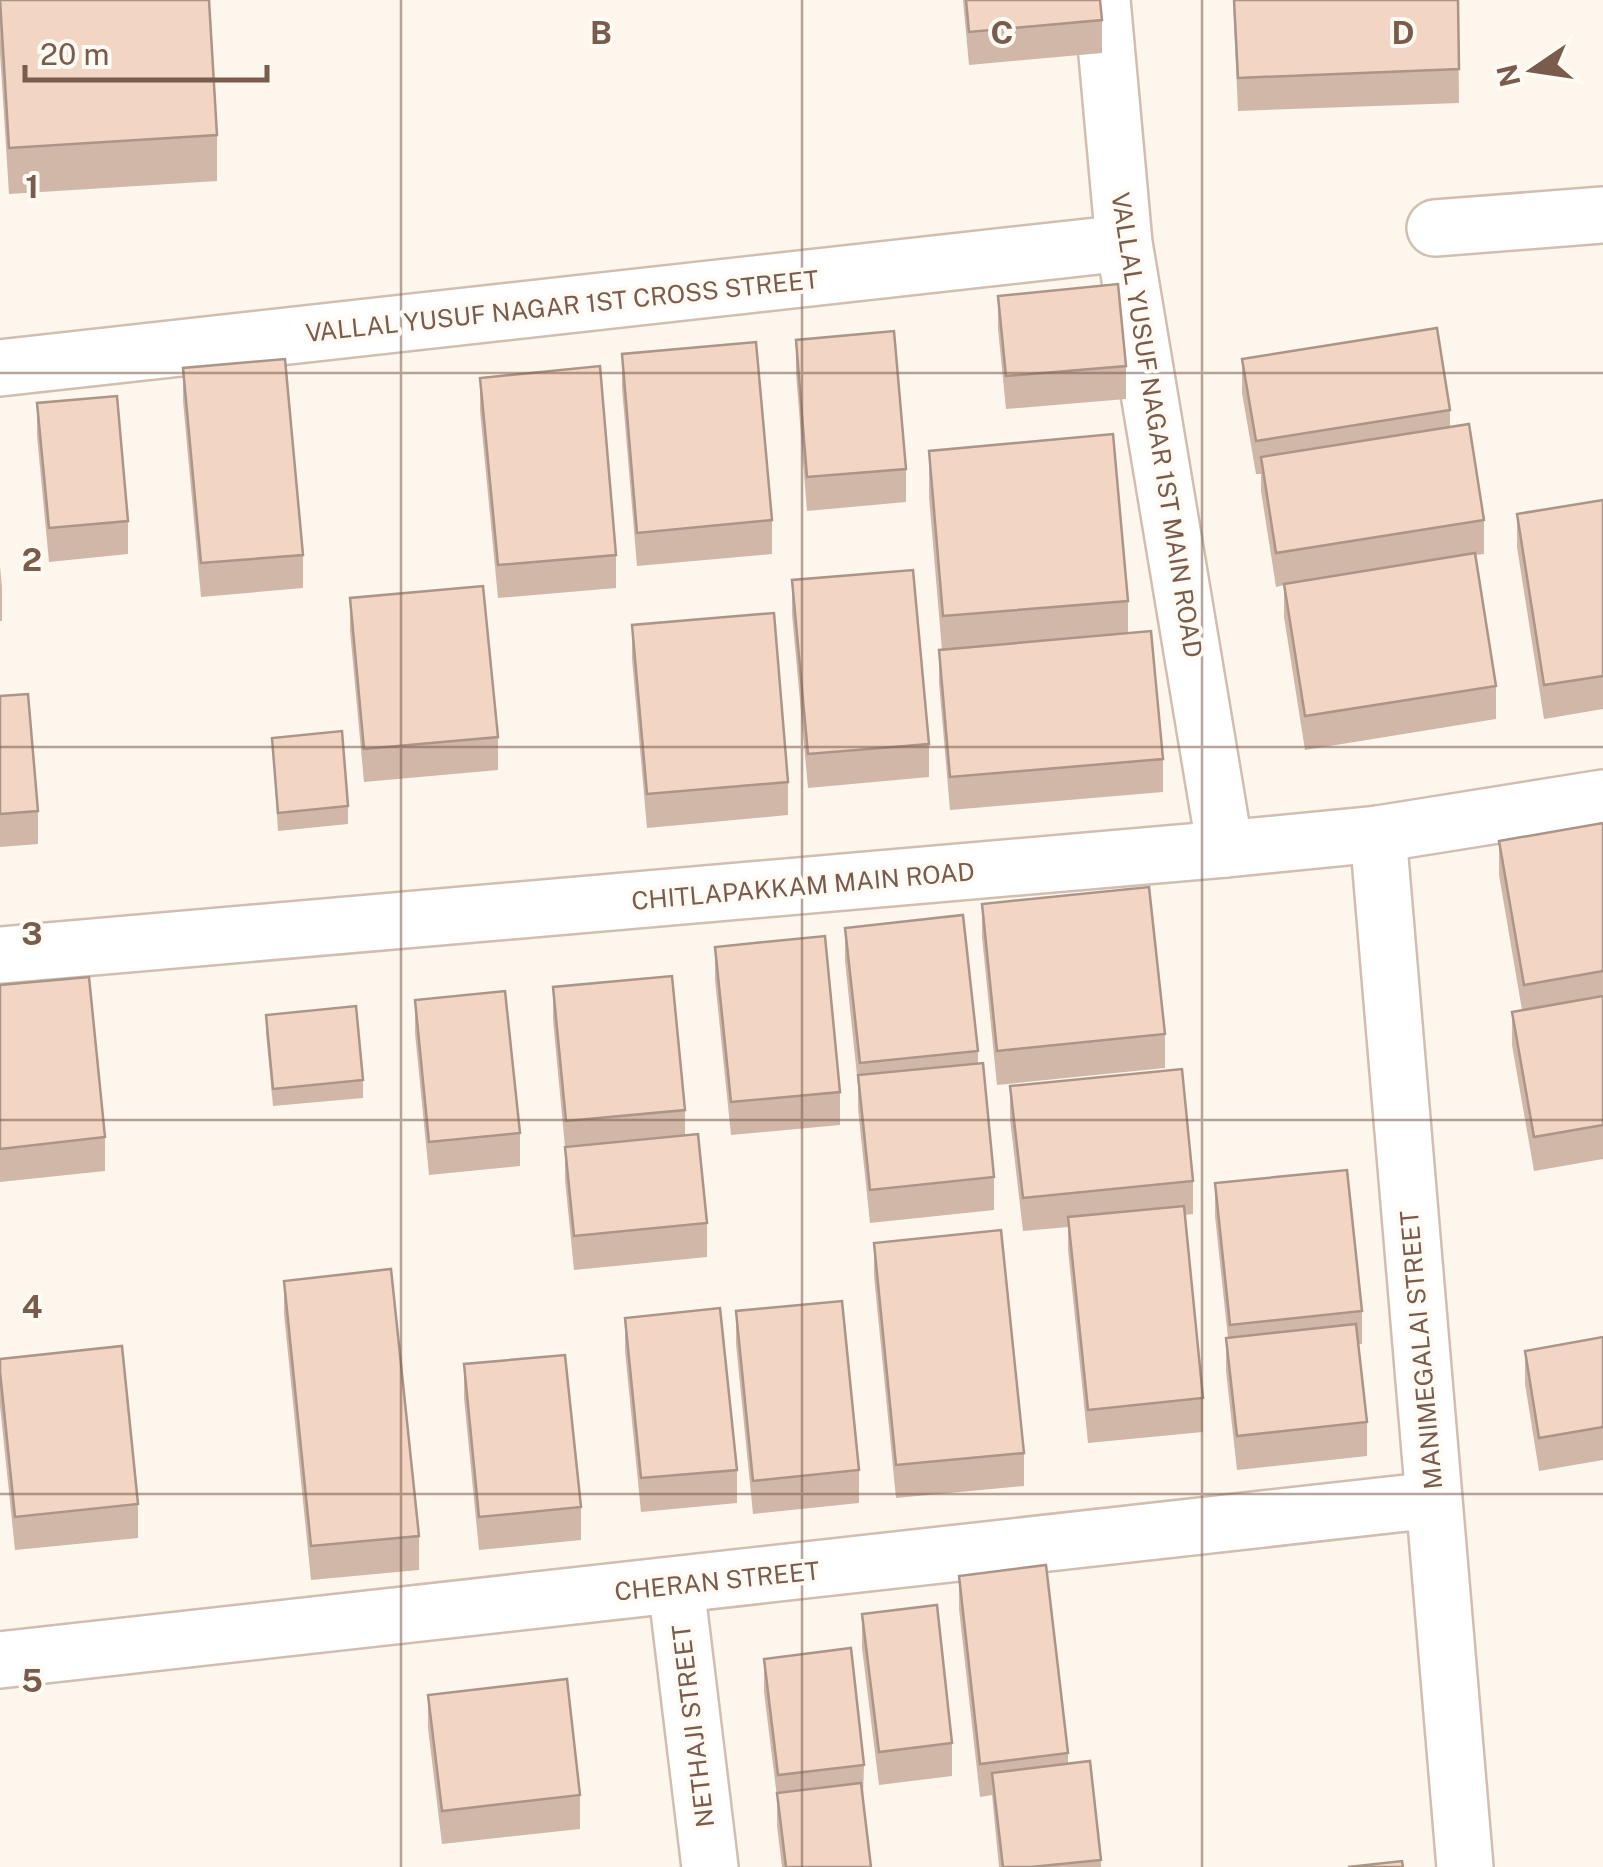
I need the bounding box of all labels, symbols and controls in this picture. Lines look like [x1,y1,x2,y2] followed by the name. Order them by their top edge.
[590,14,612,51] text: B
[991,14,1013,51] text: C
[1391,14,1415,51] text: D
[25,20,268,82] scale bar
[1483,20,1583,120] north arrow
[40,36,109,72] text: 20 m
[1490,61,1527,90] text: N
[25,168,39,205] text: 1
[1105,190,1209,660] street label: VALLAL YUSUF NAGAR 1ST MAIN ROAD
[304,264,820,348] street label: VALLAL YUSUF NAGAR 1ST CROSS STREET
[22,541,42,578] text: 2
[630,856,976,916] street label: CHITLAPAKKAM MAIN ROAD
[21,915,43,952] text: 3
[1394,1209,1448,1491] street label: MANIMEGALAI STREET
[22,1288,43,1325] text: 4
[613,1555,821,1607] street label: CHERAN STREET
[666,1623,720,1829] street label: NETHAJI STREET
[21,1662,43,1699] text: 5

